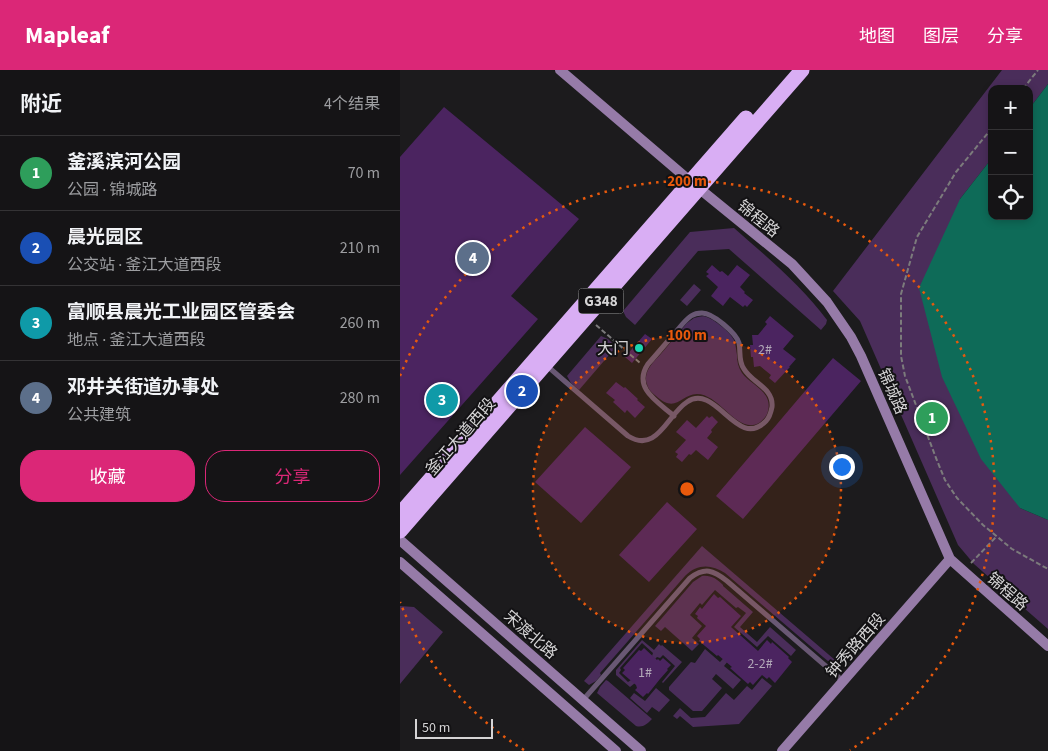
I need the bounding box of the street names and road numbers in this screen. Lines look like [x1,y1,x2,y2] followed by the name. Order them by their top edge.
[733,195,784,242] street label: 锦程路
[578,288,624,314] road number: G348
[872,365,912,418] street label: 锦城路
[421,393,501,480] street label: 釜江大道西段
[982,568,1033,616] street label: 锦程路
[499,605,562,664] street label: 宋渡北路
[821,608,890,683] street label: 钟秀路西段

